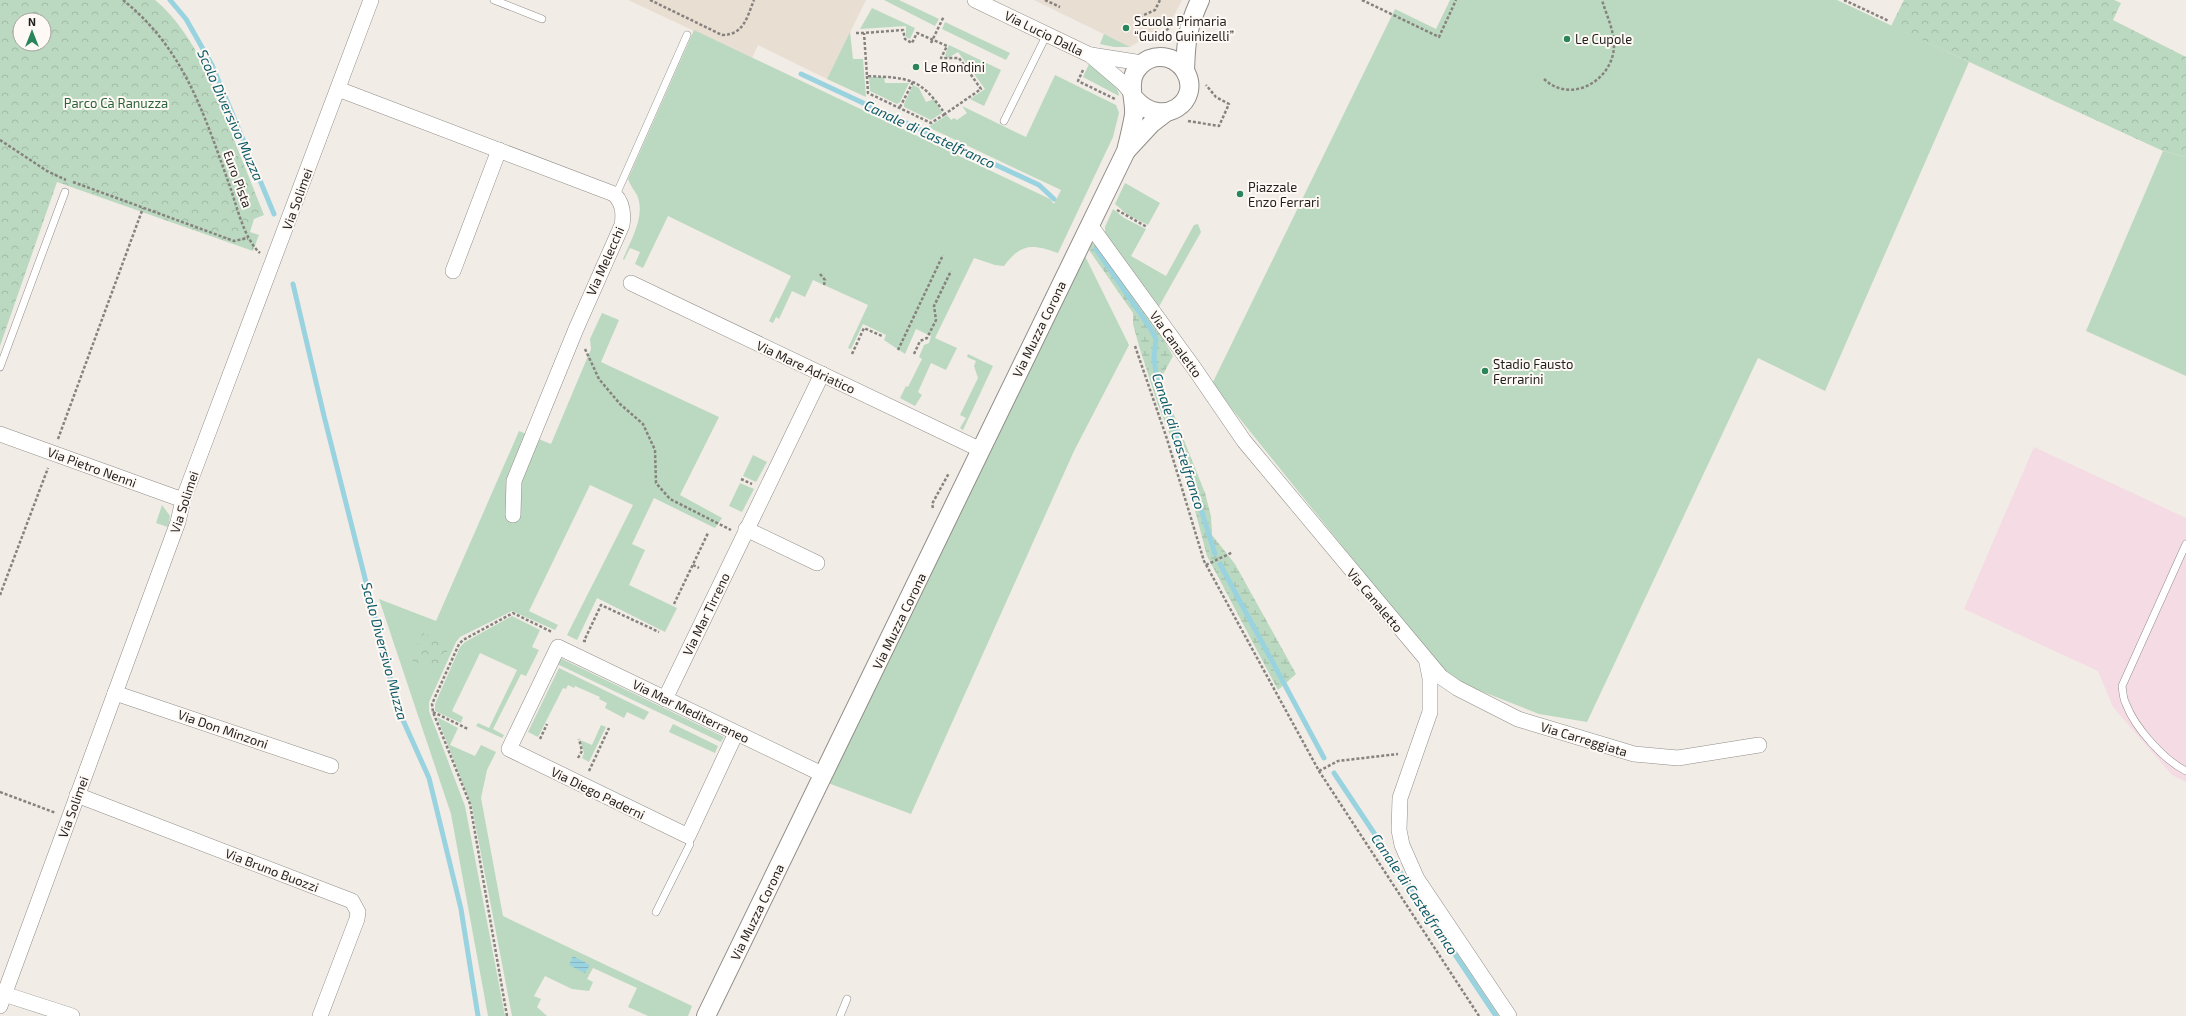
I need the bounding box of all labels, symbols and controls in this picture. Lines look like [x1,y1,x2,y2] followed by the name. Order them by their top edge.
[1002,7,1086,59] street label: Via Lucio Dalla
[12,12,52,52] north arrow
[1134,13,1234,44] place label: Scuola Primaria “Guido Guinizelli”
[28,15,36,28] text: N
[1121,23,1131,33] marker: Scuola Primaria “Guido Guinizelli”
[1575,31,1632,47] place label: Le Cupole
[1562,34,1572,44] marker: Le Cupole
[194,47,268,183] water label: Scolo Diversivo Muzza
[924,59,985,75] place label: Le Rondini
[911,62,921,72] marker: Le Rondini
[64,95,168,111] park label: Parco Cà Ranuzza
[862,96,998,172] water label: Canale di Castelfranco
[220,148,256,210] street label: Euro Pista
[278,166,316,232] street label: Via Solimei
[1248,179,1320,210] place label: Piazzale Enzo Ferrari
[1235,189,1245,199] marker: Piazzale Enzo Ferrari
[583,224,627,298] street label: Via Melecchi
[1009,278,1069,380] street label: Via Muzza Corona
[1146,308,1206,380] street label: Via Canaletto
[754,337,858,397] street label: Via Mare Adriatico
[1493,356,1573,387] place label: Stadio Fausto Ferrarini
[1480,366,1490,376] marker: Stadio Fausto Ferrarini
[1149,371,1209,511] water label: Canale di Castelfranco
[45,443,139,491] street label: Via Pietro Nenni
[166,469,202,535] street label: Via Solimei
[1344,565,1406,635] street label: Via Canaletto
[679,570,733,658] street label: Via Mar Tirreno
[869,570,929,672] street label: Via Muzza Corona
[358,580,412,722] water label: Scolo Diversivo Muzza
[630,676,752,746] street label: Via Mar Mediterraneo
[176,706,270,752] street label: Via Don Minzoni
[1539,718,1629,760] street label: Via Carreggiata
[548,763,648,823] street label: Via Diego Paderni
[54,774,92,840] street label: Via Solimei
[1368,830,1462,958] water label: Canale di Castelfranco
[223,845,321,895] street label: Via Bruno Buozzi
[727,861,787,963] street label: Via Muzza Corona

